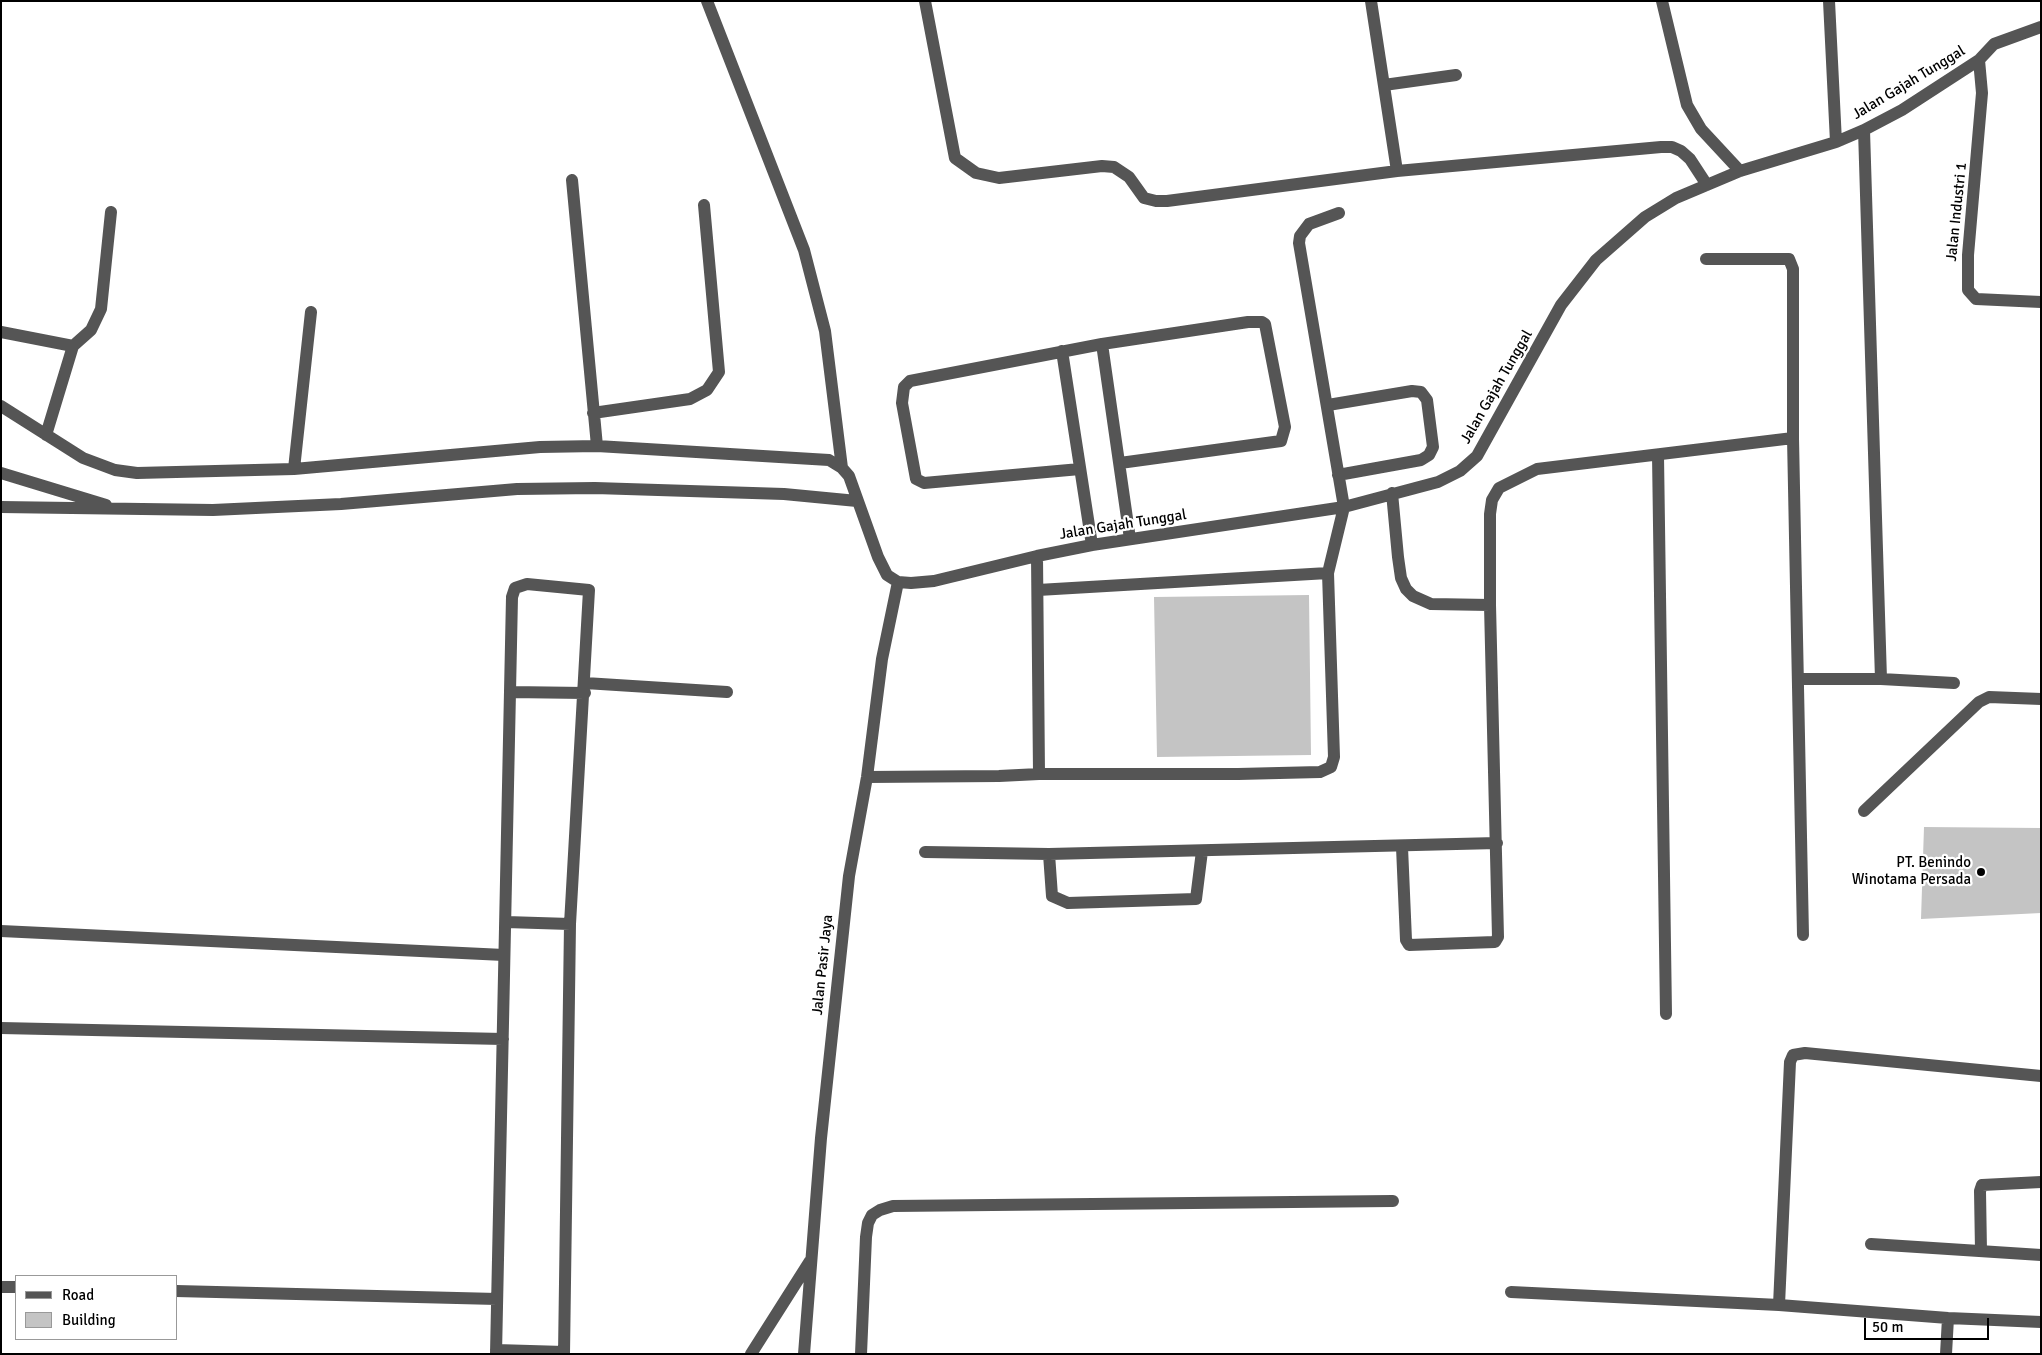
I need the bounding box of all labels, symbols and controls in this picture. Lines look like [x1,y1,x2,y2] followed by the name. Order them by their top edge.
[1849,42,1969,124] street label: Jalan Gajah Tunggal
[1943,162,1971,262] street label: Jalan Industri 1
[1457,327,1537,447] street label: Jalan Gajah Tunggal
[1058,506,1188,544] street label: Jalan Gajah Tunggal
[1852,854,1971,889] place label: PT. Benindo Winotama Persada
[1975,866,1987,878] marker: PT. Benindo Winotama Persada
[809,914,837,1016] street label: Jalan Pasir Jaya
[15,1275,178,1340] legend
[62,1286,94,1304] text: Road
[1867,1308,1992,1340] scale bar
[62,1311,116,1329] text: Building
[1872,1318,1903,1336] text: 50 m

